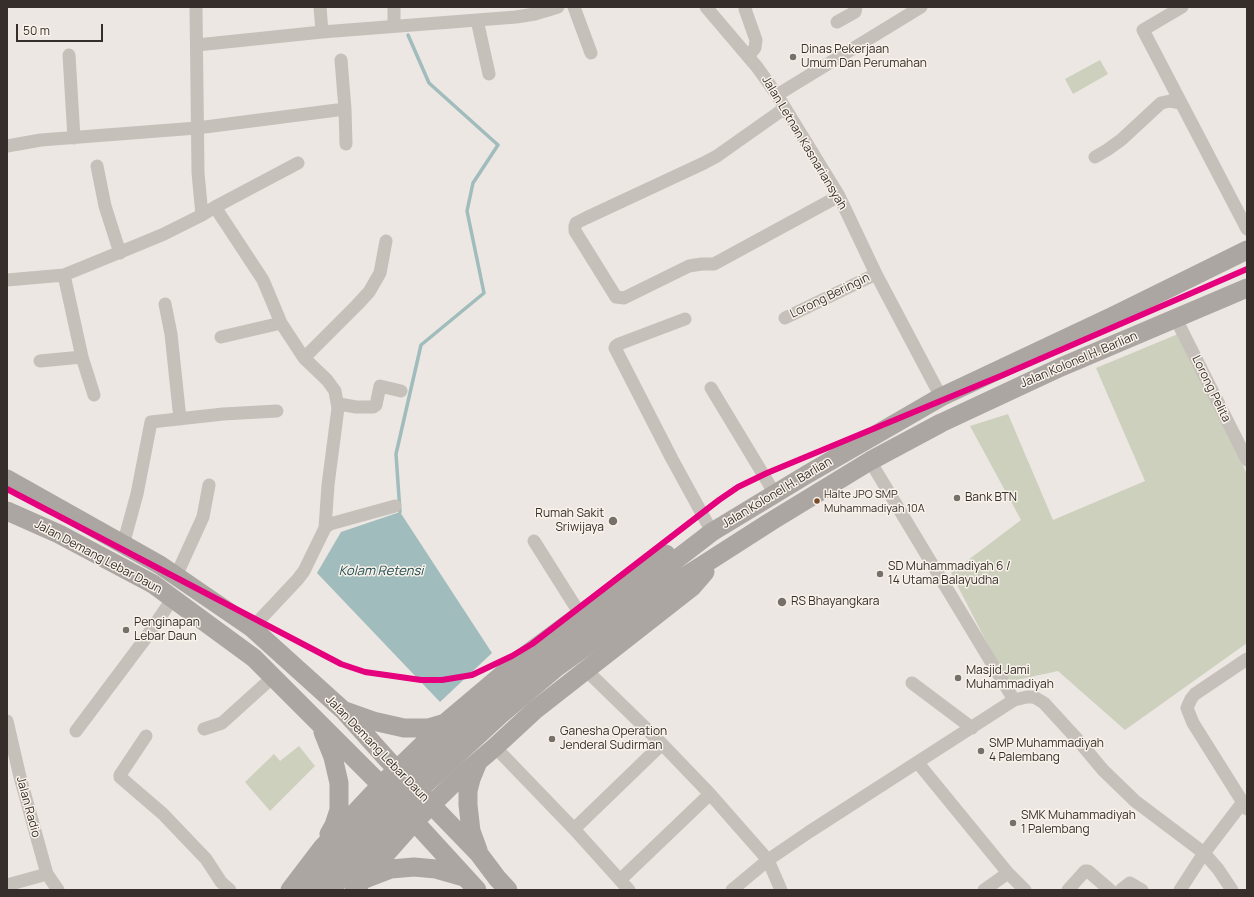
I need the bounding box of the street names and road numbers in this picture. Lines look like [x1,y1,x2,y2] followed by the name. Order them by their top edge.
[758,74,850,212] street label: Jalan Letnan Kasnariansyah
[788,270,872,322] street label: Lorong Beringin
[1018,329,1140,391] street label: Jalan Kolonel H. Barlian
[1189,353,1233,425] street label: Lorong Pelita
[719,454,835,532] street label: Jalan Kolonel H. Barlian
[32,517,164,597] street label: Jalan Demang Lebar Daun
[322,693,432,805] street label: Jalan Demang Lebar Daun
[13,775,43,839] street label: Jalan Radio

